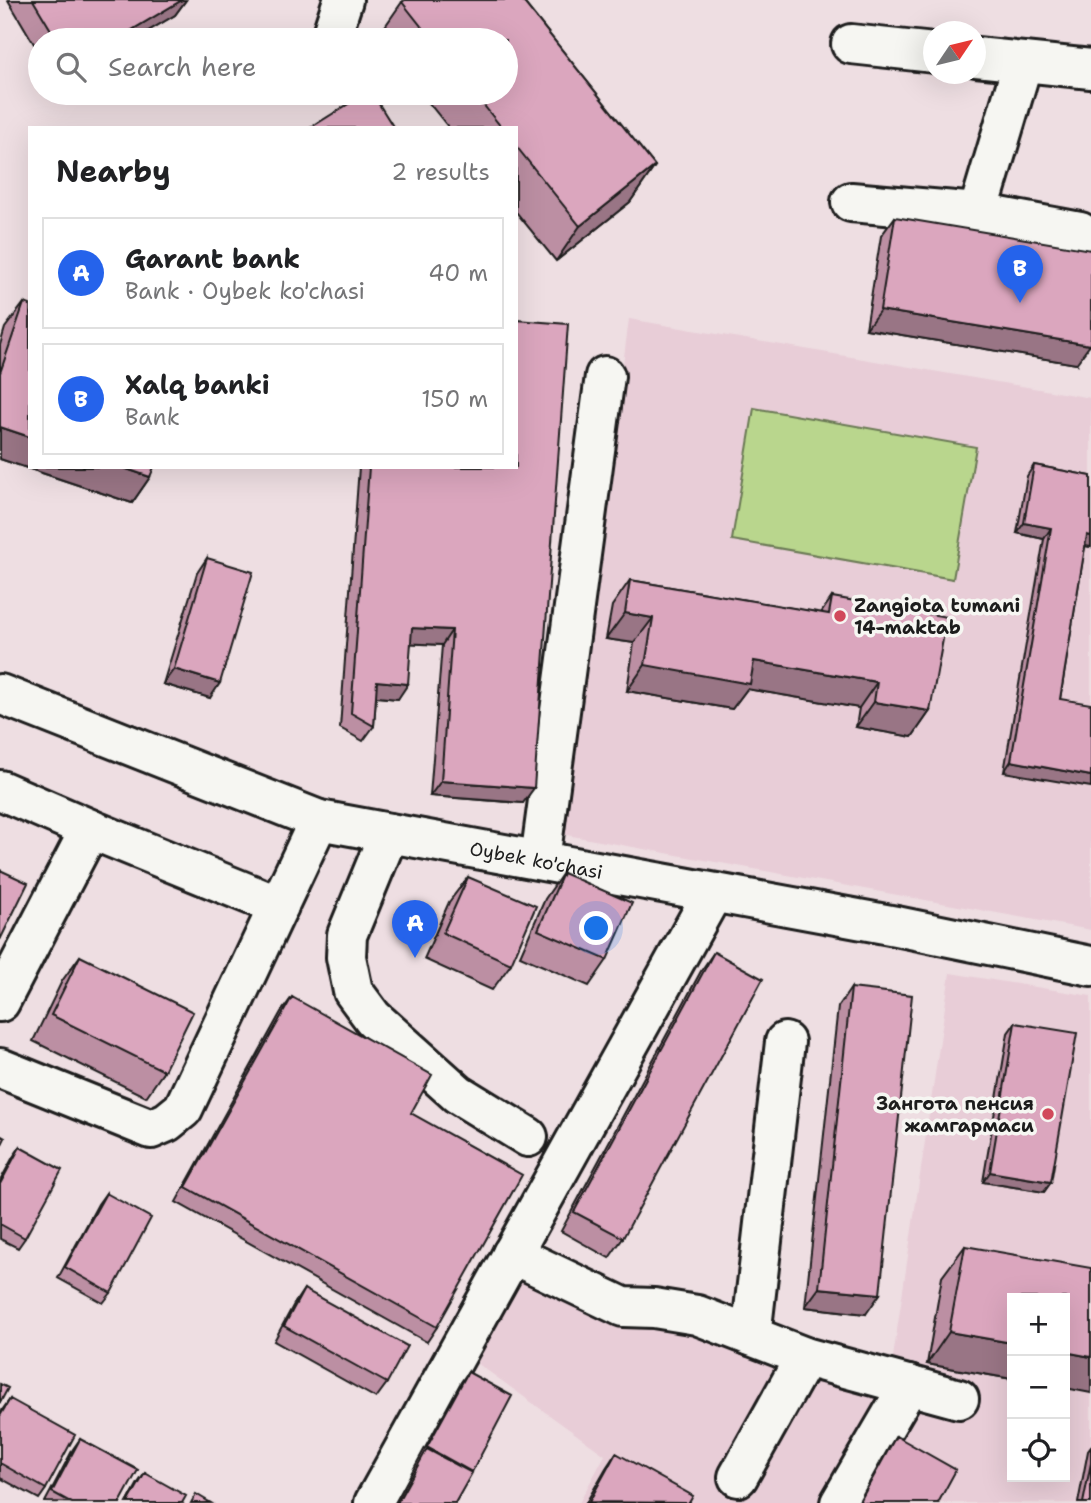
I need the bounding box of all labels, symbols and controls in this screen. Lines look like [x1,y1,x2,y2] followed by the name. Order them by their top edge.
[923,21,986,84] north arrow
[28,28,518,105] search box
[52,48,90,86] icon: search
[108,49,257,84] text: Search here
[56,151,171,192] text: Nearby
[391,157,490,187] text: 2 results
[125,241,300,276] text: Garant bank
[997,245,1043,303] pin: B
[72,258,90,288] text: A
[428,258,488,288] text: 40 m
[125,276,365,306] text: Bank · Oybek ko'chasi
[125,367,270,402] text: Xalq banki
[74,384,88,414] text: B
[421,384,488,414] text: 150 m
[125,402,180,432] text: Bank
[854,593,1020,640] place label: Zangiota tumani 14-maktab
[832,608,848,624] marker: Zangiota tumani 14-maktab
[468,836,605,885] street label: Oybek ko'chasi
[392,900,438,958] pin: A
[579,911,613,945] your location
[876,1091,1034,1138] place label: Зангота пенсия жамгармаси
[1040,1106,1056,1122] marker: Зангота пенсия жамгармаси
[1007,1293,1070,1482] map controls
[1007,1293,1070,1356] button: +
[1007,1356,1070,1419] button: −
[1007,1419,1070,1482] button: locate

